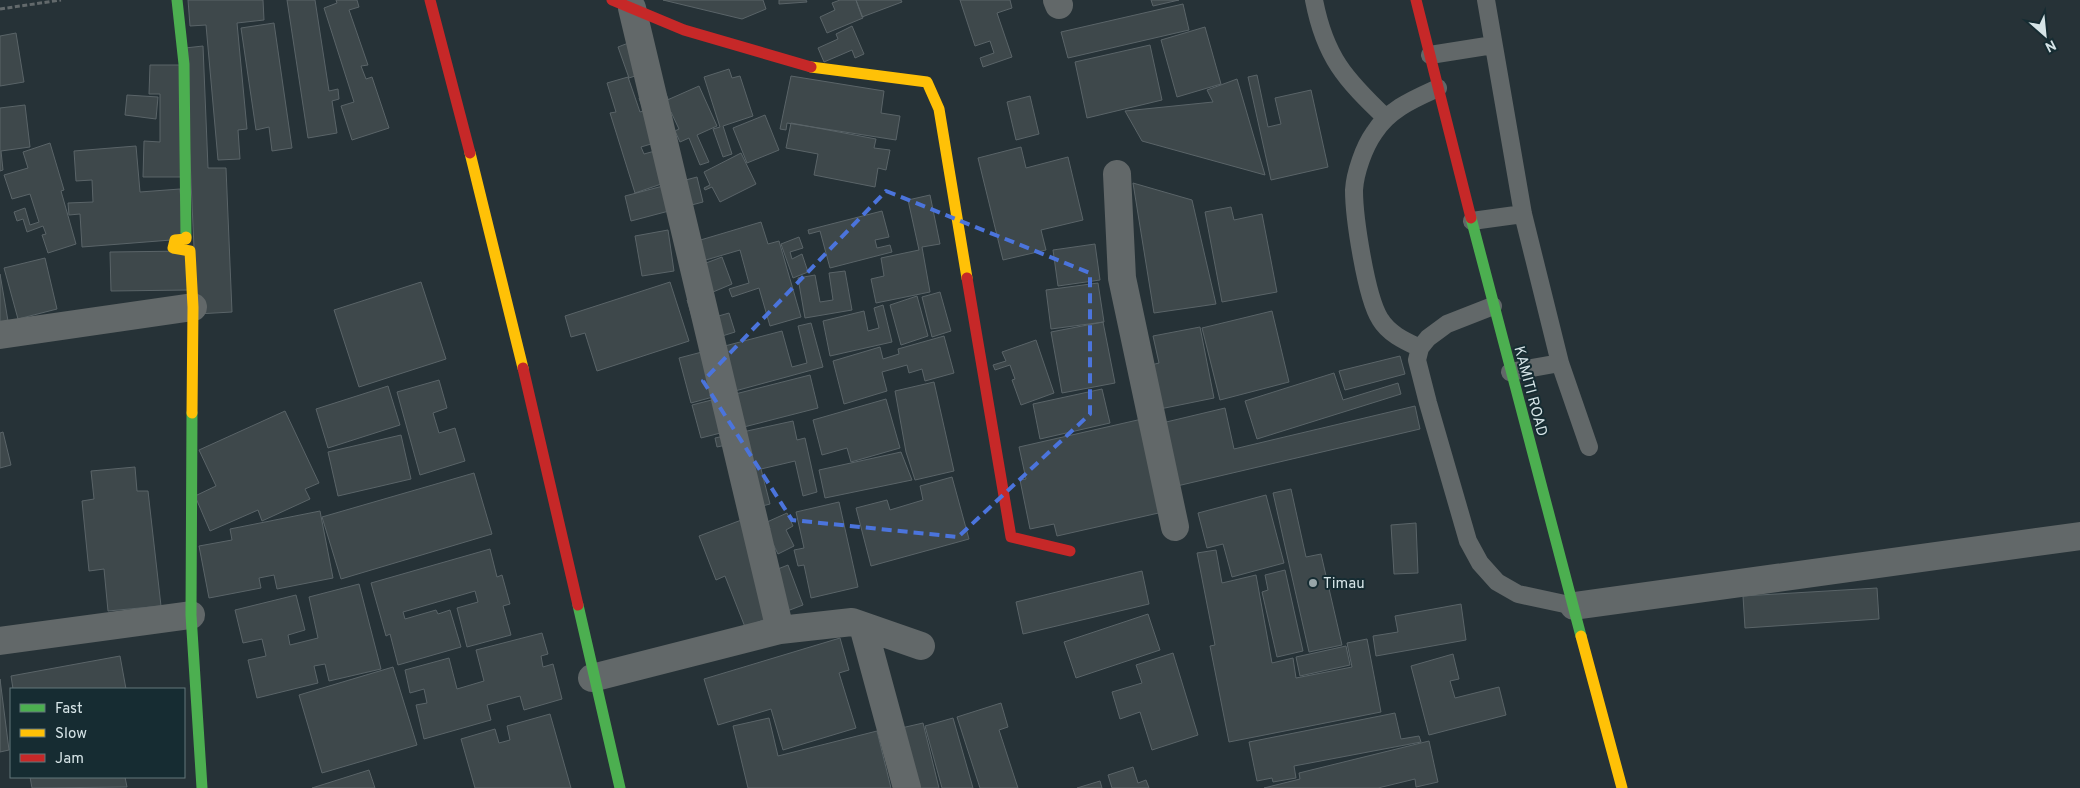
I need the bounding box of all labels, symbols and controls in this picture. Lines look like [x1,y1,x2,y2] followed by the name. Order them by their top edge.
[2020,10,2070,60] north arrow
[2042,35,2059,55] text: N
[1508,344,1551,439] street label: KAMITI ROAD
[1323,575,1365,594] place label: Timau
[1307,577,1319,589] marker: Timau
[10,688,185,778] legend
[55,700,83,719] text: Fast
[55,725,87,744] text: Slow
[55,750,84,769] text: Jam

